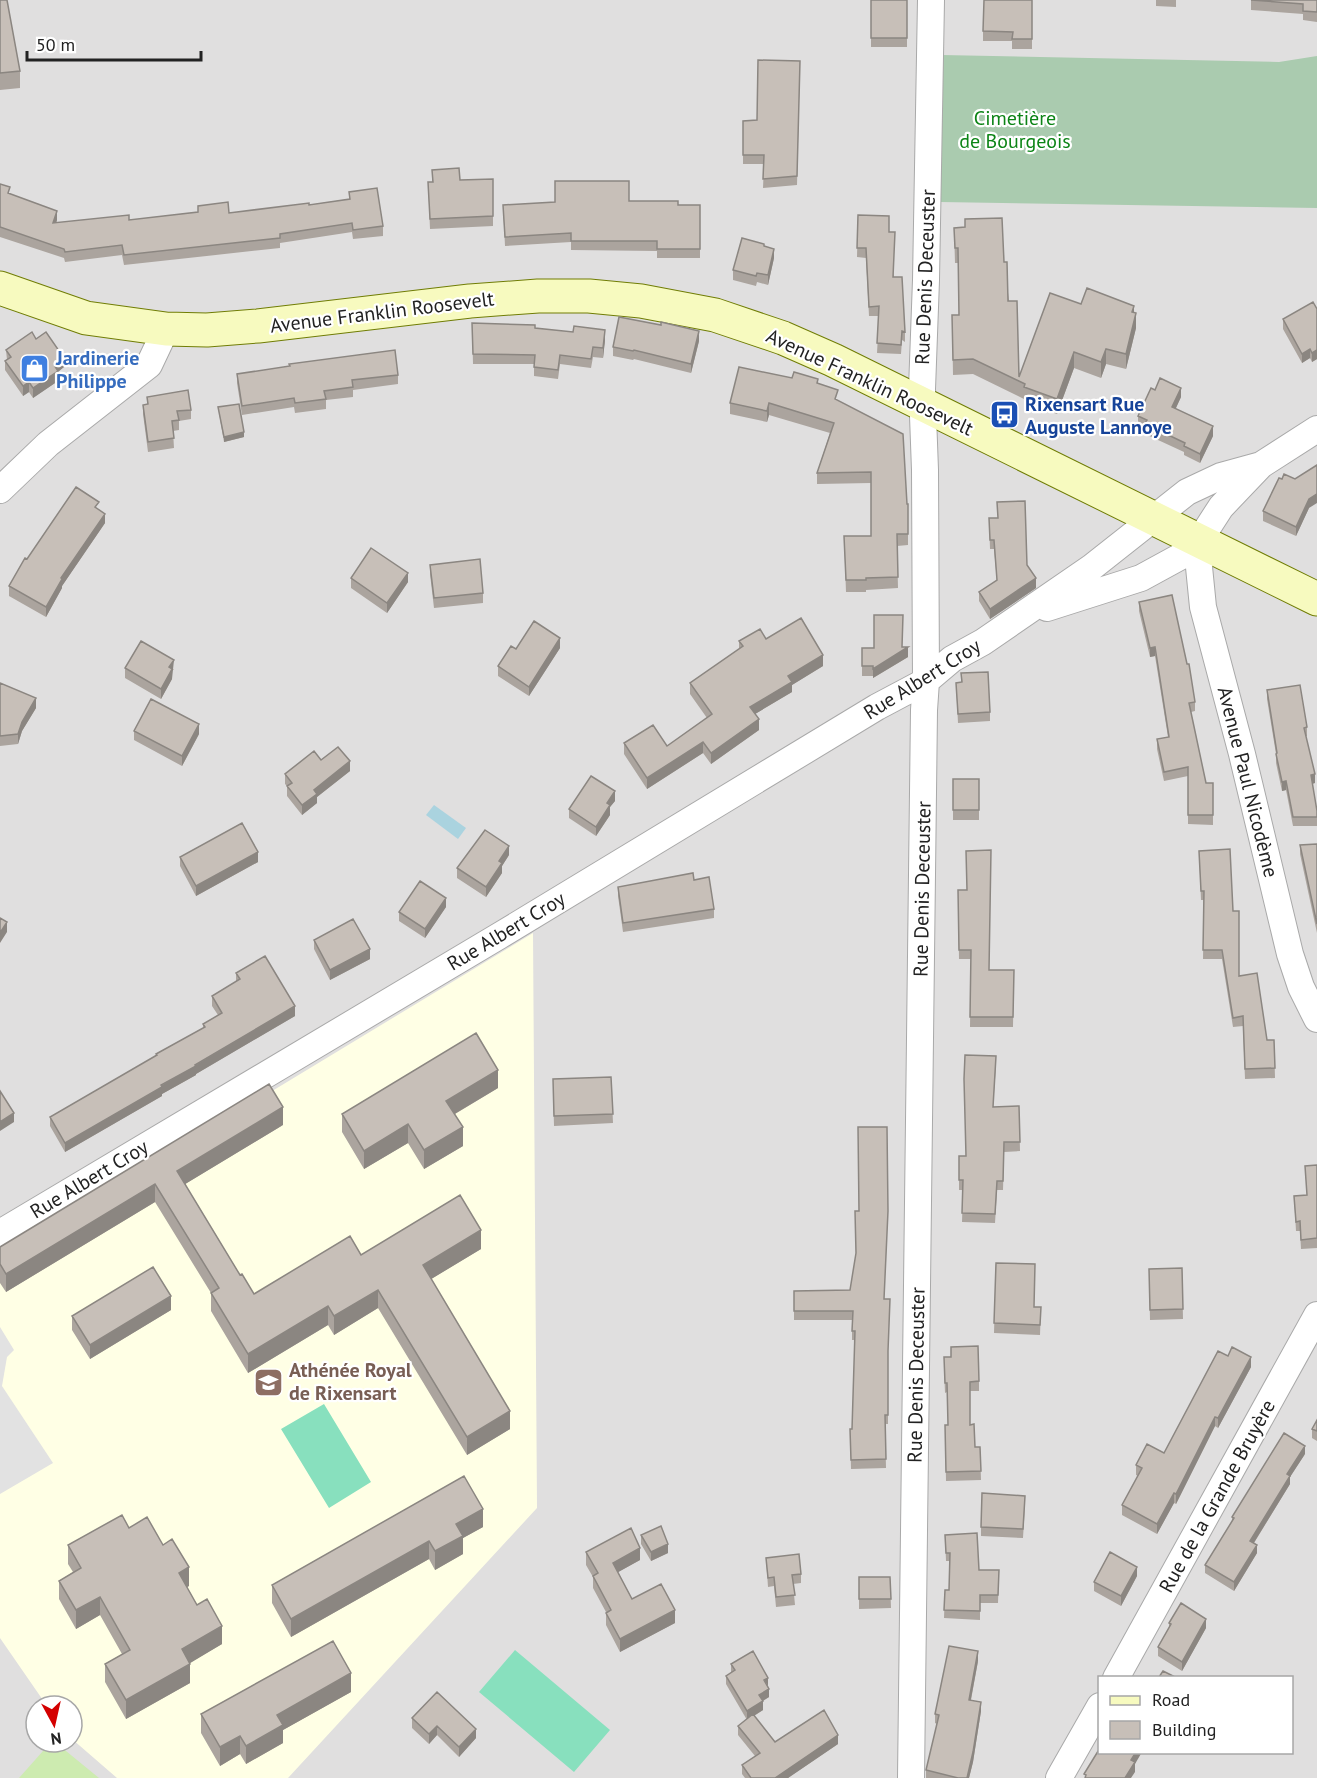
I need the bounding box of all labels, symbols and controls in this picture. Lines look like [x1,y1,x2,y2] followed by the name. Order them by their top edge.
[27,24,201,62] scale bar
[36,33,75,56] text: 50 m
[959,105,1071,154] park label: Cimetière de Bourgeois
[909,189,941,365] street label: Rue Denis Deceuster
[268,285,496,339] street label: Avenue Franklin Roosevelt
[762,323,978,442] street label: Avenue Franklin Roosevelt
[55,345,139,394] place label: Jardinerie Philippe
[19,353,51,385] shop icon: Jardinerie Philippe
[1025,391,1172,440] place label: Rixensart Rue Auguste Lannoye
[988,399,1020,431] bus stop icon: Rixensart Rue Auguste Lannoye
[859,632,986,725] street label: Rue Albert Croy
[1212,684,1284,880] street label: Avenue Paul Nicodème
[907,801,937,977] street label: Rue Denis Deceuster
[442,885,570,976] street label: Rue Albert Croy
[25,1133,153,1224] street label: Rue Albert Croy
[901,1287,931,1463] street label: Rue Denis Deceuster
[289,1357,412,1406] place label: Athénée Royal de Rixensart
[252,1366,284,1398] school or university icon: Athénée Royal de Rixensart
[1153,1395,1281,1597] street label: Rue de la Grande Bruyère
[1098,1676,1293,1754] legend
[1152,1688,1190,1711] text: Road
[24,1694,84,1754] north arrow
[1152,1718,1216,1741] text: Building
[49,1728,63,1749] text: N

